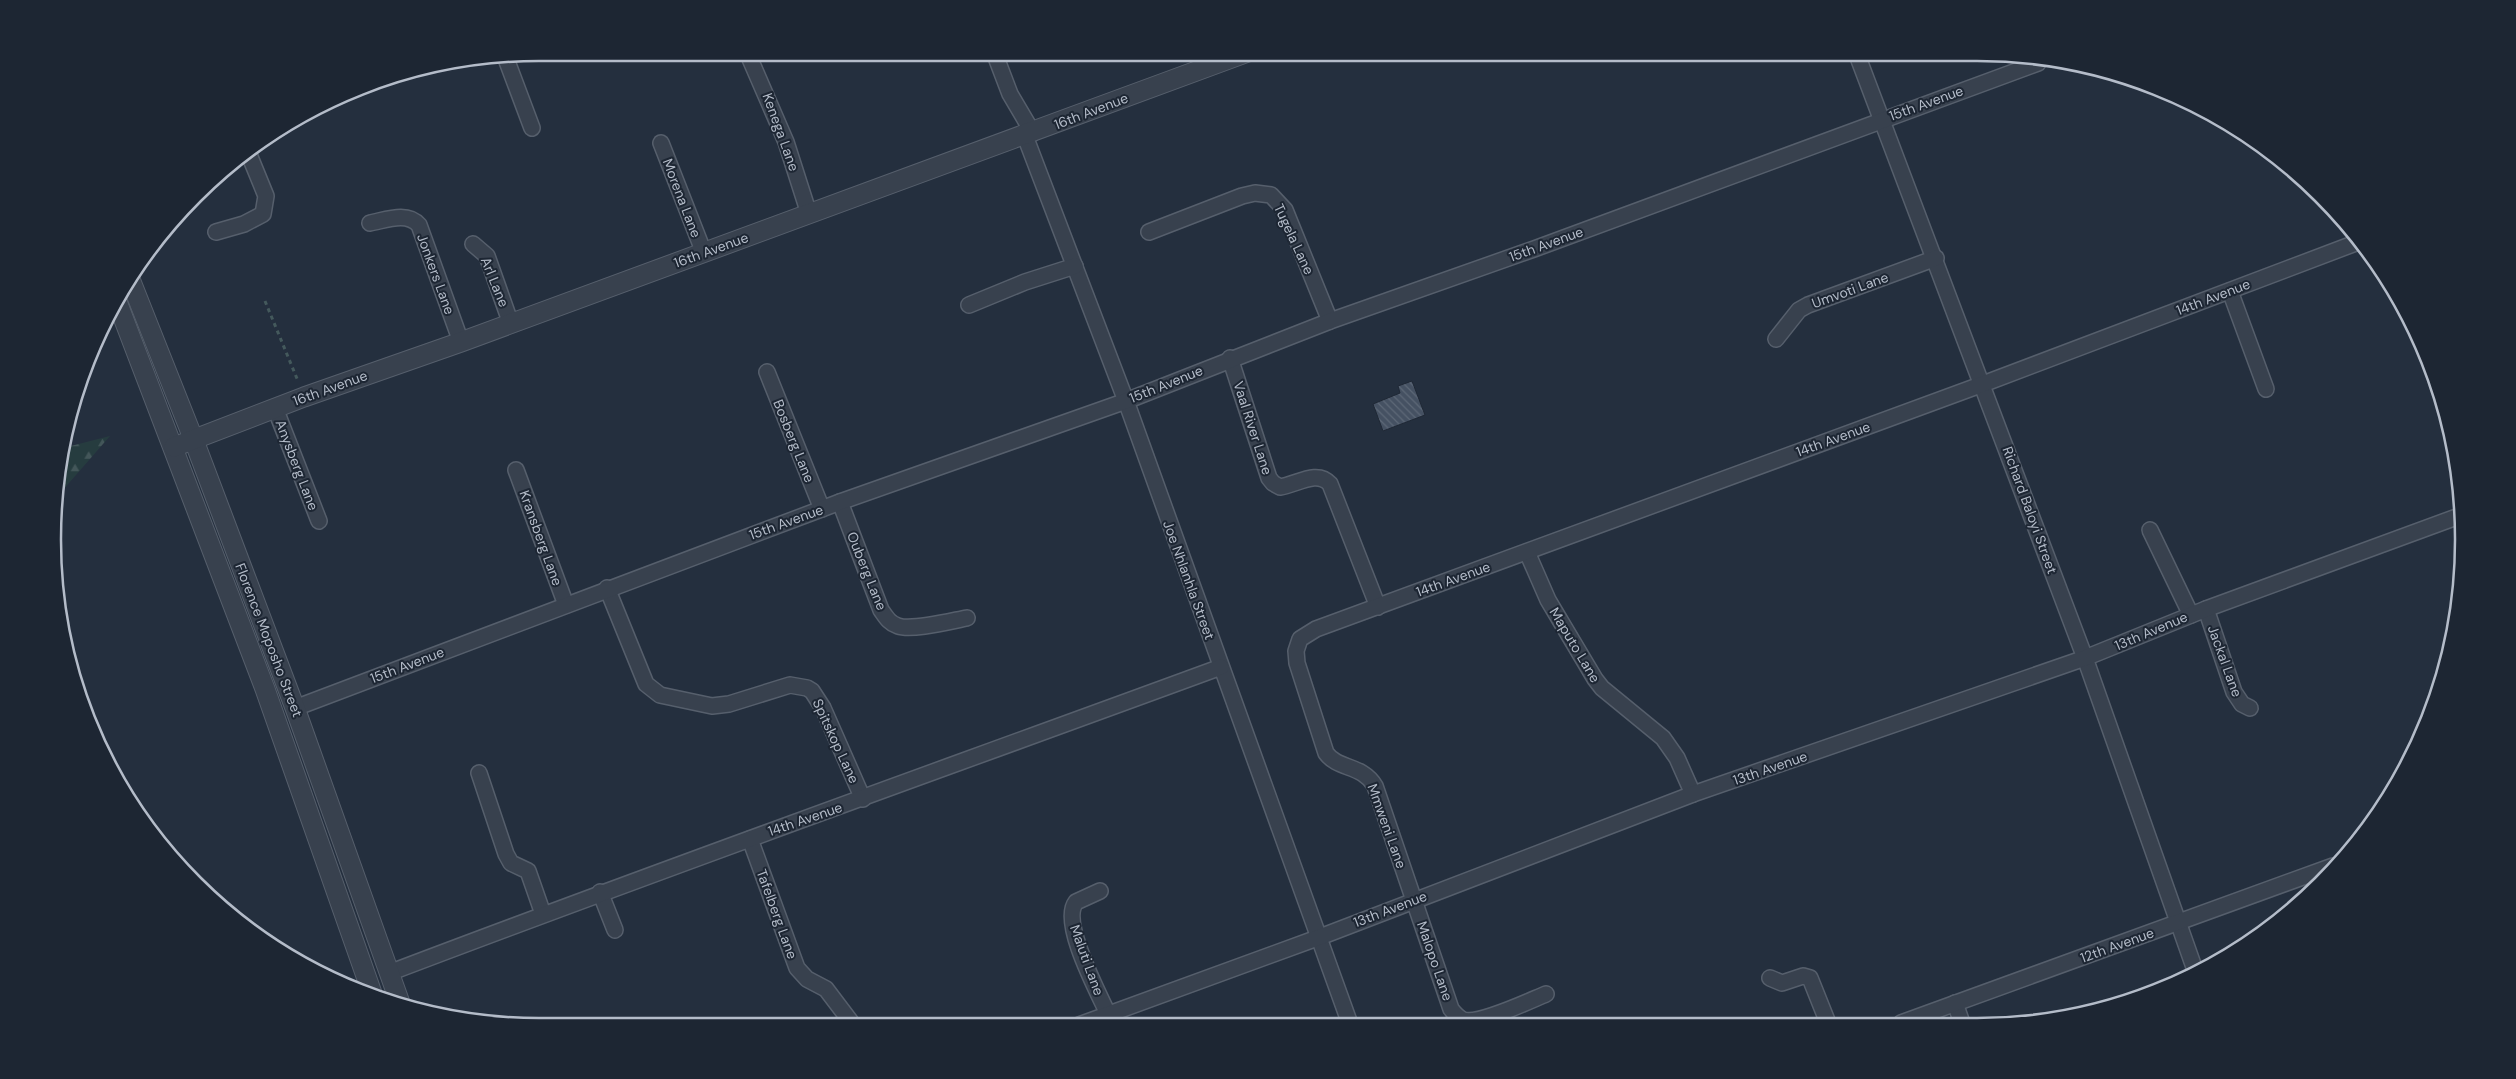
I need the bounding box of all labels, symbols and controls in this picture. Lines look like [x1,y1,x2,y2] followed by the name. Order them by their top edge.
[1886,81,1966,125] street label: 15th Avenue
[1051,89,1131,133] street label: 16th Avenue
[759,91,803,174] street label: Kenega Lane
[659,156,705,240] street label: Morena Lane
[1270,201,1318,277] street label: Tugela Lane
[1506,222,1586,266] street label: 15th Avenue
[671,228,751,272] street label: 16th Avenue
[413,231,459,317] street label: Jonkers Lane
[477,254,513,310] street label: Arl Lane
[1809,268,1891,312] street label: Umvoti Lane
[2174,275,2253,319] street label: 14th Avenue
[1127,361,1205,407] street label: 15th Avenue
[290,366,370,410] street label: 16th Avenue
[1229,379,1277,477] street label: Vaal River Lane
[769,397,819,485] street label: Bosberg Lane
[271,417,323,513] street label: Anysberg Lane
[1793,417,1873,461] street label: 14th Avenue
[1999,444,2061,576] street label: Richard Baloyi Street
[515,488,567,588] street label: Kransberg Lane
[746,500,826,544] street label: 15th Avenue
[1159,518,1219,642] street label: Joe Nhlanhla Street
[843,529,891,613] street label: Ouberg Lane
[1413,557,1493,601] street label: 14th Avenue
[231,560,307,720] street label: Florence Moposho Street
[1546,604,1604,686] street label: Maputo Lane
[2112,608,2190,654] street label: 13th Avenue
[2204,623,2246,699] street label: Jackal Lane
[367,643,447,687] street label: 15th Avenue
[809,696,863,786] street label: Spitskop Lane
[1730,747,1810,789] street label: 13th Avenue
[1363,781,1411,871] street label: Mmweni Lane
[765,798,845,840] street label: 14th Avenue
[752,867,802,961] street label: Tafelberg Lane
[1351,887,1429,931] street label: 13th Avenue
[1413,919,1457,1003] street label: Malopo Lane
[1066,922,1108,998] street label: Maluti Lane
[2078,923,2156,967] street label: 12th Avenue

